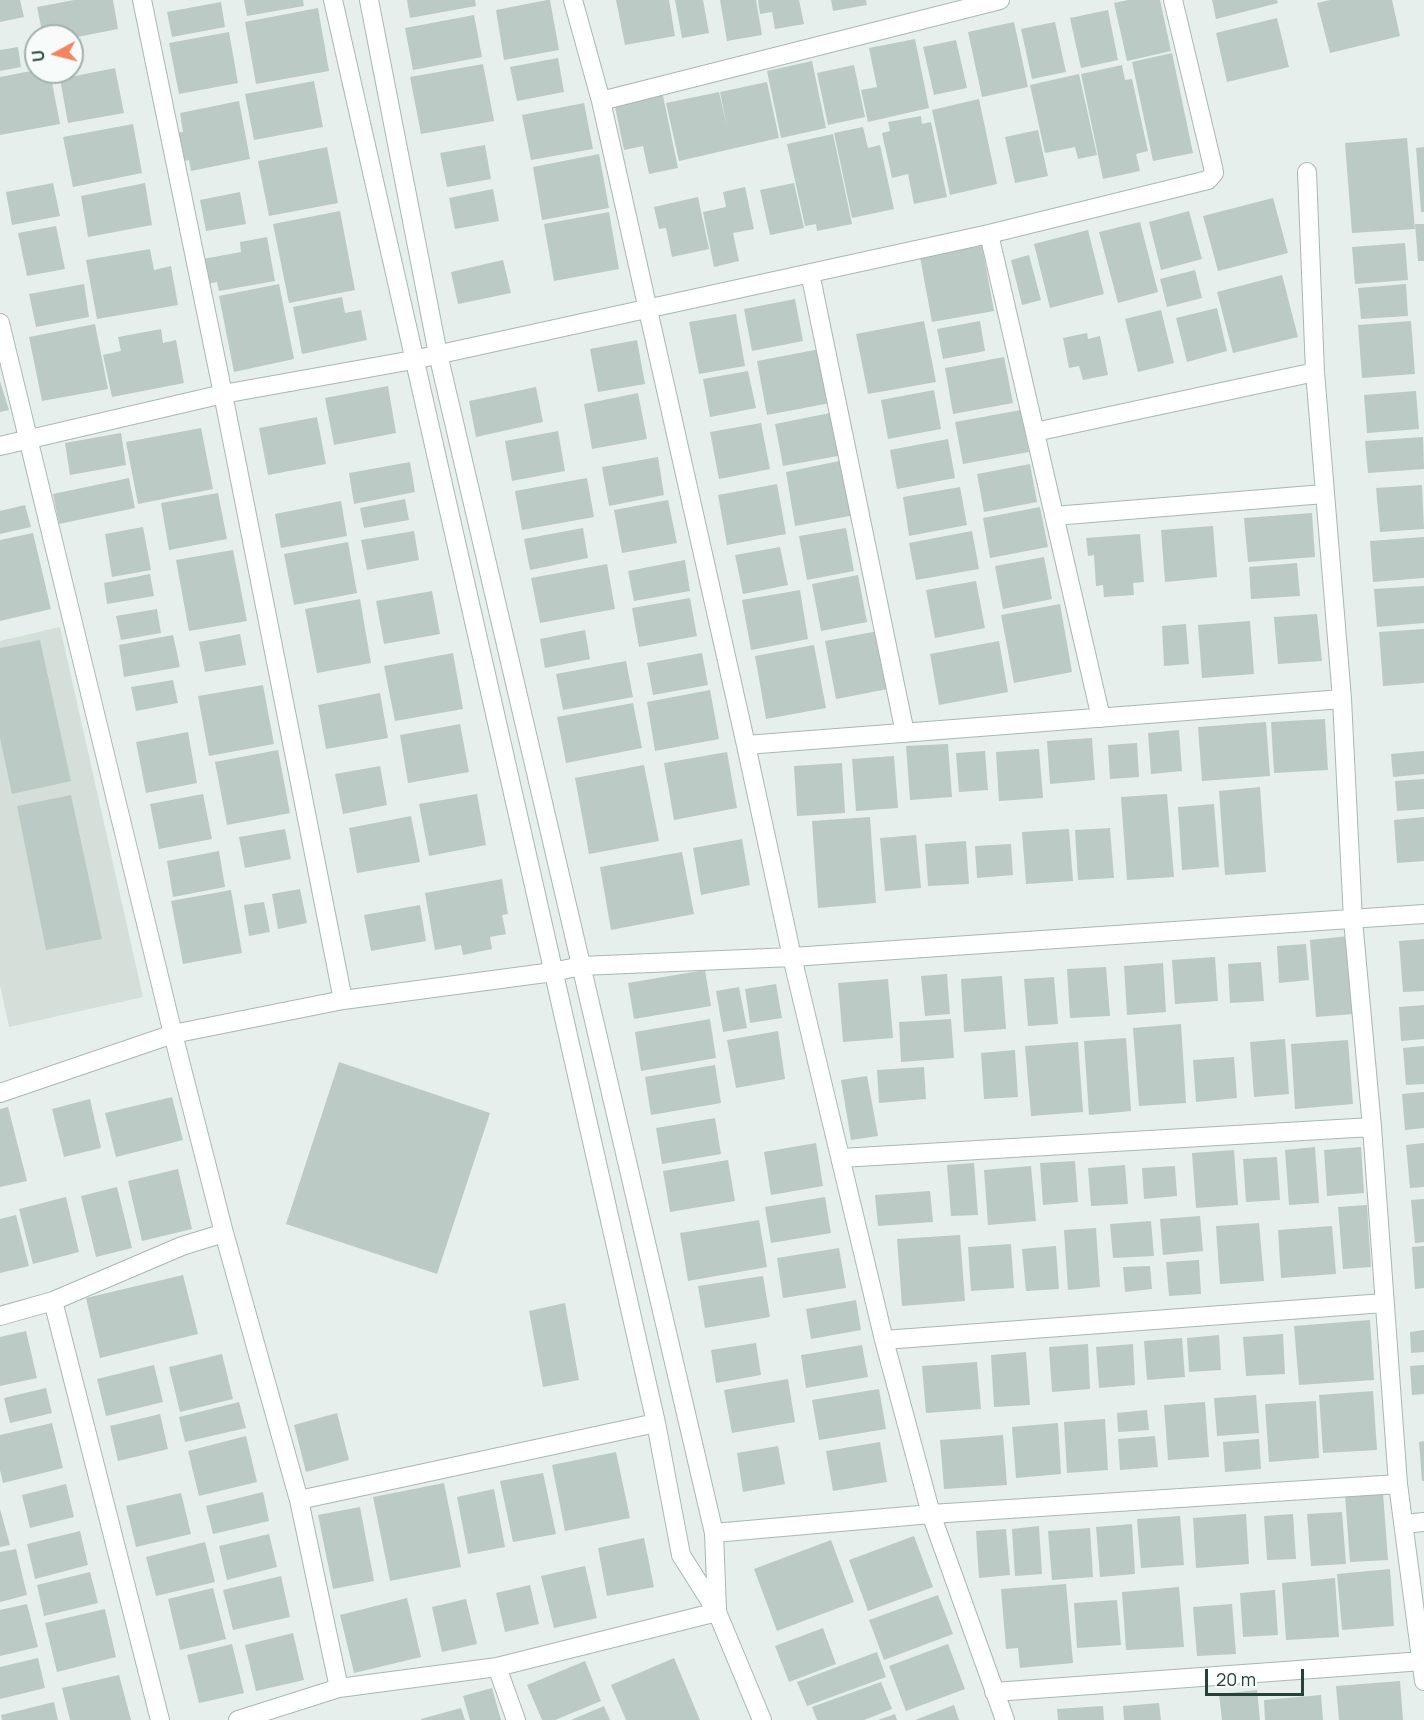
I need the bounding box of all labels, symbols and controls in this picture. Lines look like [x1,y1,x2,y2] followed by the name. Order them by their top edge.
[24,24,84,84] north arrow
[26,49,50,63] text: U
[1208,1657,1307,1695] scale bar
[1216,1667,1256,1691] text: 20 m

